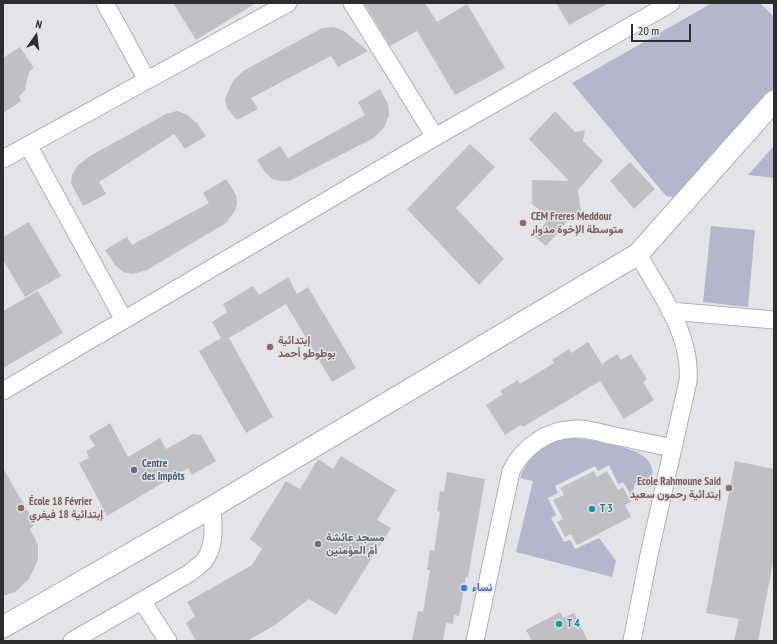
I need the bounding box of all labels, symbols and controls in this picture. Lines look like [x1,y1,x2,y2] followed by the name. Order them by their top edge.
[16,16,56,56] north arrow
[633,16,693,42] scale bar
[34,17,43,32] text: N
[638,23,659,38] text: 20 m
[531,210,623,236] place label: CEM Freres Meddour متوسطة الإخوة مدوار
[518,218,528,228] marker: CEM Freres Meddour متوسطة الإخوة مدوار
[278,334,336,360] place label: إبتدائية بوطوطو أحمد
[265,342,275,352] marker: إبتدائية بوطوطو أحمد
[142,457,184,483] place label: Centre des Impôts
[129,465,139,475] marker: Centre des Impôts
[630,475,721,501] place label: Ecole Rahmoune Said إبتدائية رحمون سعيد
[724,483,734,493] marker: Ecole Rahmoune Said إبتدائية رحمون سعيد
[29,495,103,521] place label: École 18 Février إبتدائية 18 فيفري
[600,502,613,516] place label: T 3
[16,503,26,513] marker: École 18 Février إبتدائية 18 فيفري
[587,504,597,514] marker: T 3
[326,531,384,557] place label: مسجد عائشة أمّ المؤمنين
[313,539,323,549] marker: مسجد عائشة أمّ المؤمنين
[472,581,492,595] place label: نساء
[459,583,469,593] marker: نساء
[567,617,580,631] place label: T 4
[554,619,564,629] marker: T 4

